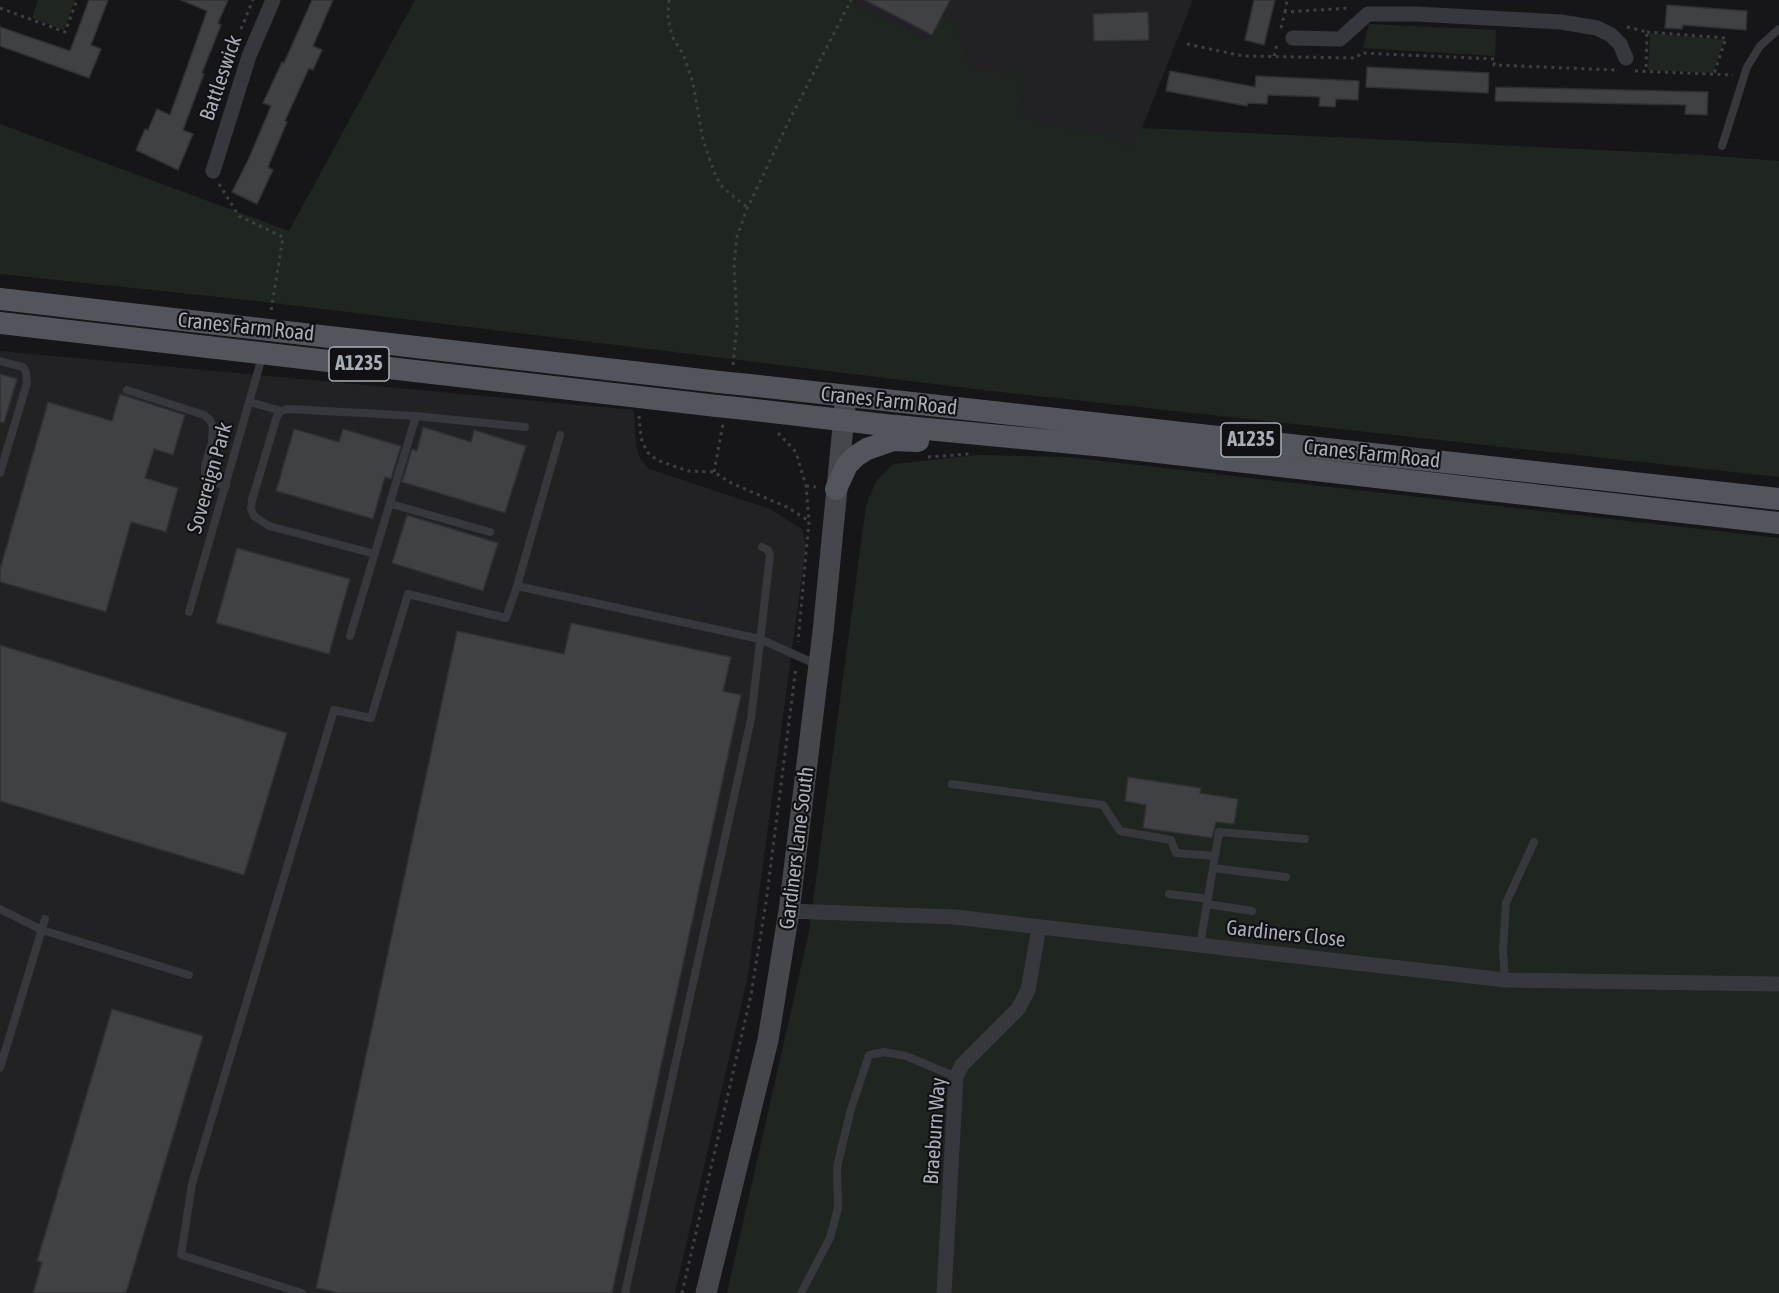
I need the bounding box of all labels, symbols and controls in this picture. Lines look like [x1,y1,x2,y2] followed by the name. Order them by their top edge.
[195,32,247,124] street label: Battleswick
[177,307,315,347] street label: Cranes Farm Road
[329,347,389,381] road number: A1235
[820,381,958,421] street label: Cranes Farm Road
[182,420,238,536] street label: Sovereign Park
[1221,423,1281,457] road number: A1235
[1303,434,1441,474] street label: Cranes Farm Road
[775,765,819,931] street label: Gardiners Lane South
[1225,915,1347,953] street label: Gardiners Close
[919,1077,951,1185] street label: Braeburn Way

